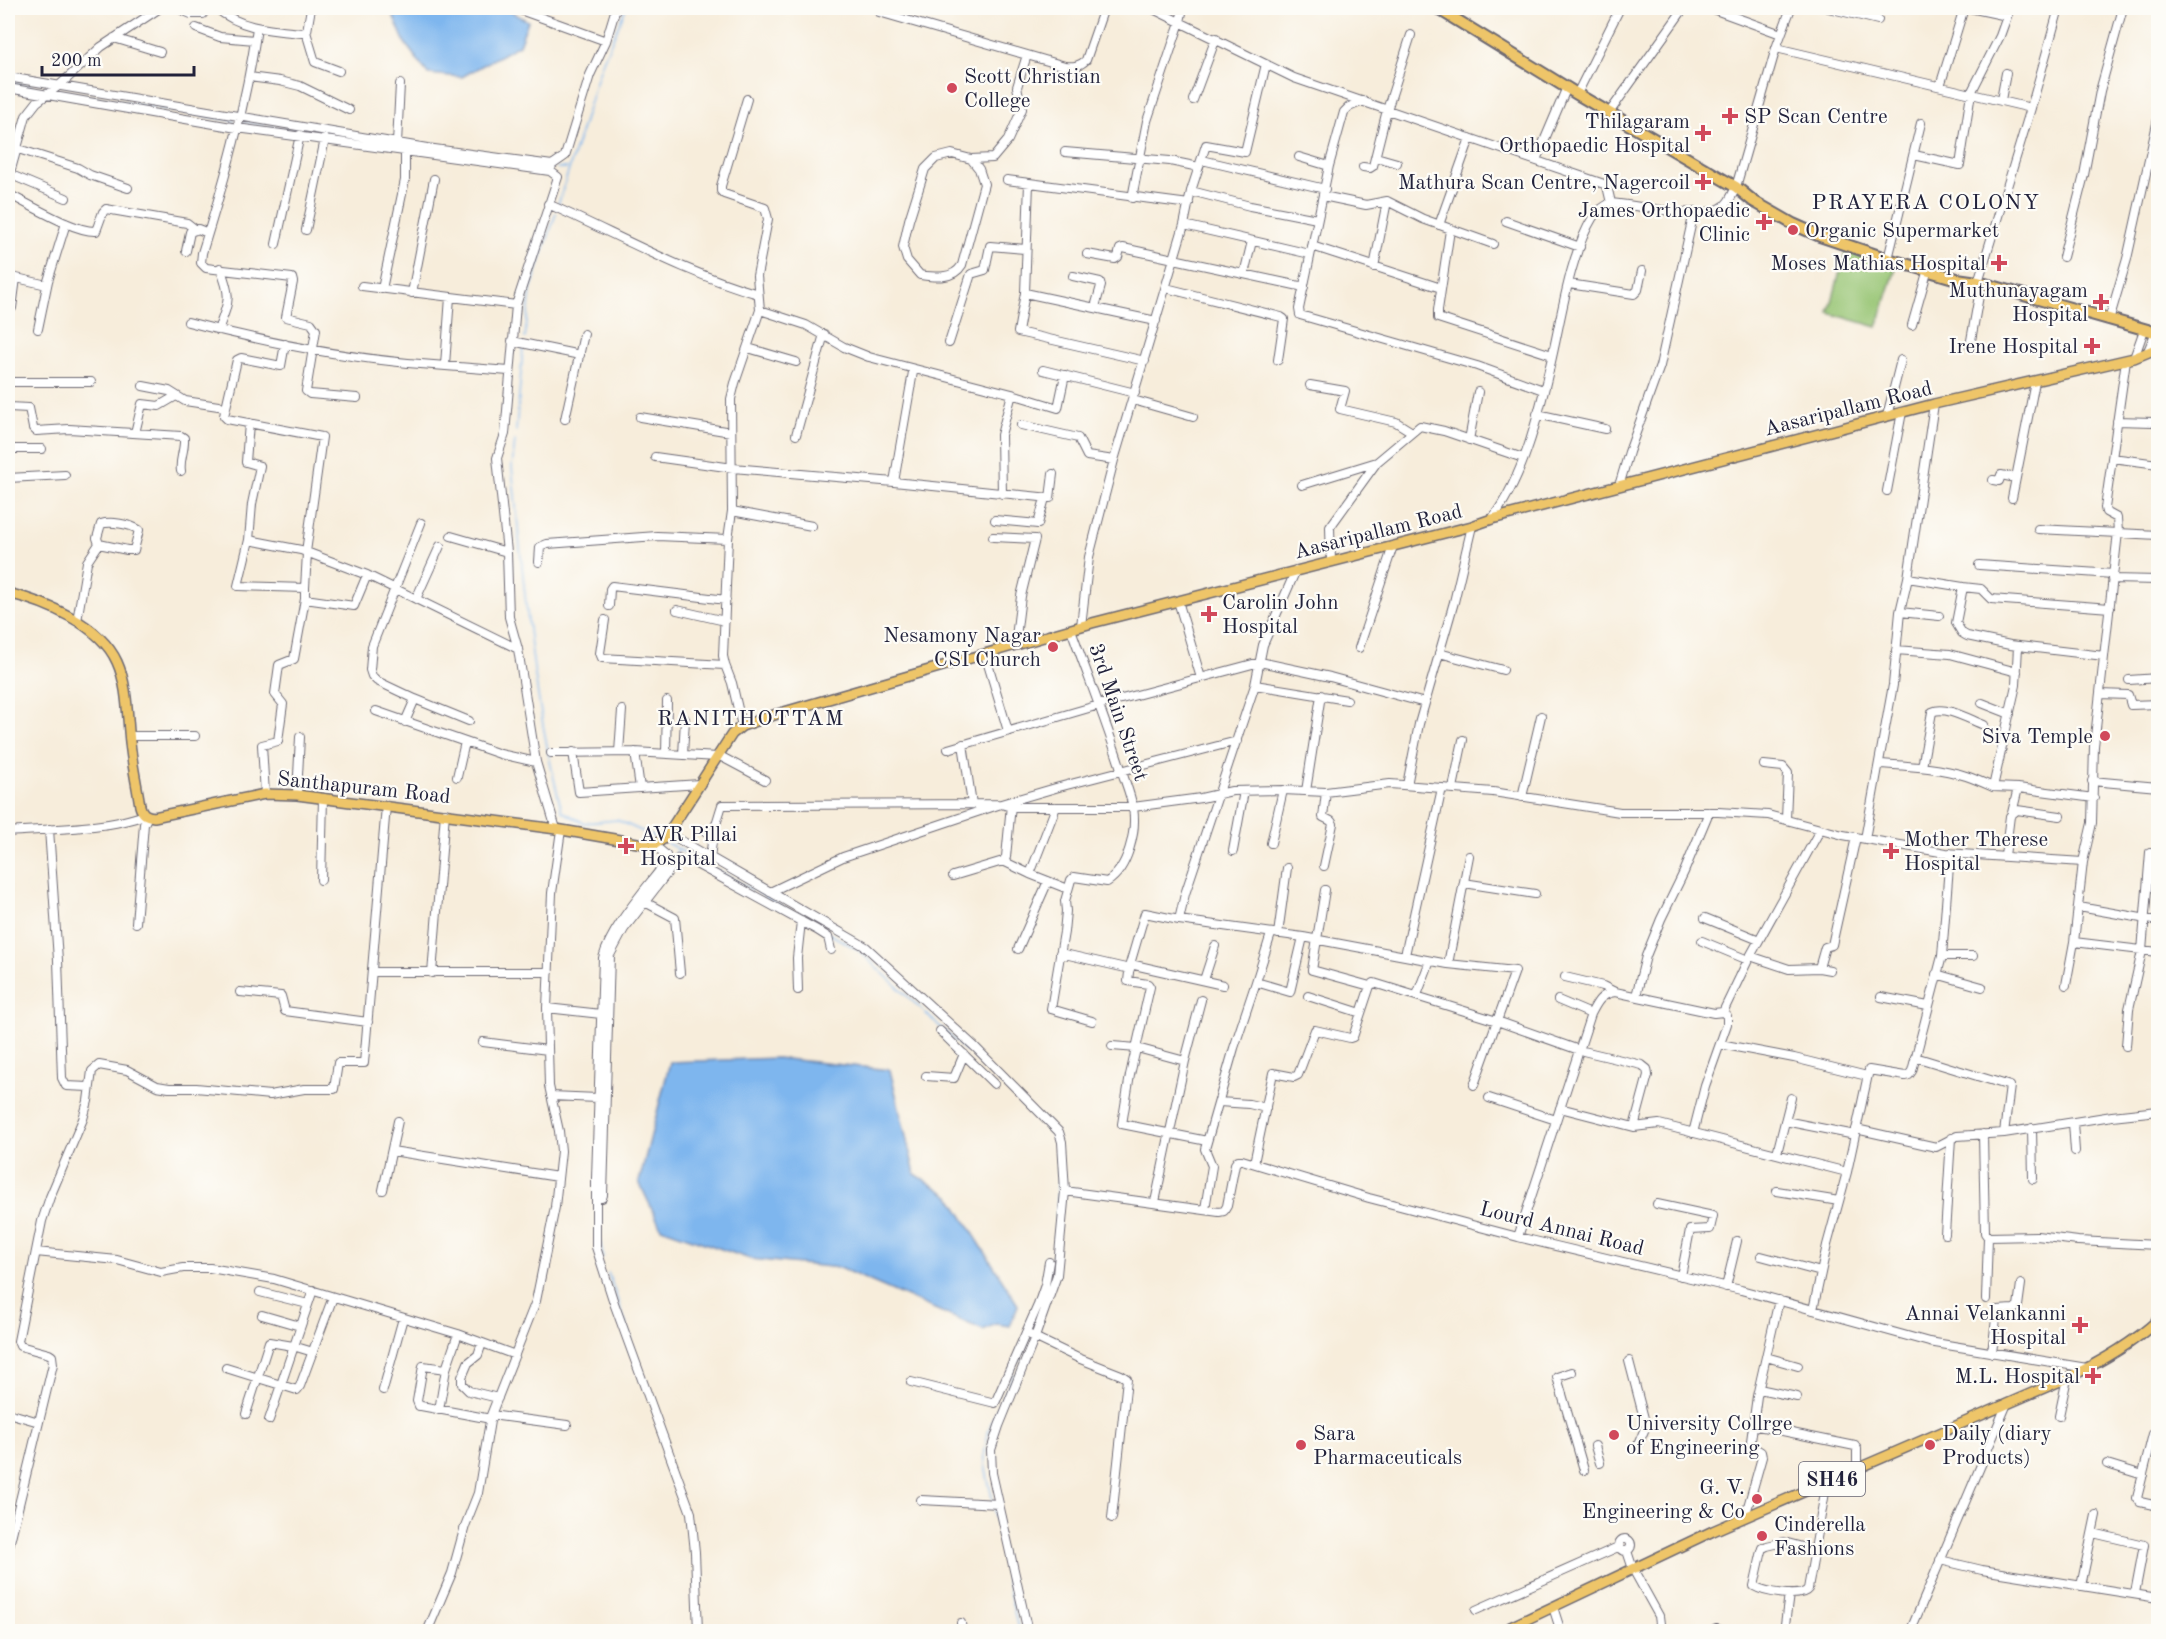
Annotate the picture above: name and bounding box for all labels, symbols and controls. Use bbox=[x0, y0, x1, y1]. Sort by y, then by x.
scale bar bbox=[42, 39, 194, 77]
text: 200 m bbox=[51, 52, 102, 70]
place label: Scott Christian College bbox=[964, 67, 1101, 112]
marker: Scott Christian College bbox=[945, 81, 959, 95]
marker: SP Scan Centre bbox=[1721, 107, 1739, 125]
place label: SP Scan Centre bbox=[1744, 107, 1888, 128]
place label: Thilagaram Orthopaedic Hospital bbox=[1499, 112, 1690, 157]
marker: Thilagaram Orthopaedic Hospital bbox=[1694, 124, 1712, 142]
place label: Mathura Scan Centre, Nagercoil bbox=[1398, 173, 1690, 194]
marker: Mathura Scan Centre, Nagercoil bbox=[1694, 173, 1712, 191]
district label: PRAYERA COLONY bbox=[1811, 192, 2041, 214]
place label: James Orthopaedic Clinic bbox=[1578, 201, 1750, 246]
marker: James Orthopaedic Clinic bbox=[1755, 213, 1773, 231]
place label: Organic Supermarket bbox=[1805, 221, 1999, 242]
marker: Organic Supermarket bbox=[1786, 223, 1800, 237]
place label: Moses Mathias Hospital bbox=[1770, 254, 1986, 275]
marker: Moses Mathias Hospital bbox=[1990, 254, 2008, 272]
place label: Muthunayagam Hospital bbox=[1949, 281, 2088, 326]
marker: Muthunayagam Hospital bbox=[2092, 293, 2110, 311]
place label: Irene Hospital bbox=[1949, 337, 2078, 358]
marker: Irene Hospital bbox=[2083, 337, 2101, 355]
street label: Aasaripallam Road bbox=[1762, 378, 1935, 441]
street label: Aasaripallam Road bbox=[1292, 501, 1465, 564]
place label: Carolin John Hospital bbox=[1222, 593, 1339, 638]
marker: Carolin John Hospital bbox=[1200, 605, 1218, 623]
place label: Nesamony Nagar CSI Church bbox=[883, 626, 1041, 671]
marker: Nesamony Nagar CSI Church bbox=[1046, 640, 1060, 654]
street label: 3rd Main Street bbox=[1084, 641, 1151, 784]
district label: RANITHOTTAM bbox=[657, 708, 845, 730]
place label: Siva Temple bbox=[1981, 727, 2093, 748]
marker: Siva Temple bbox=[2098, 729, 2112, 743]
street label: Santhapuram Road bbox=[276, 769, 452, 808]
place label: AVR Pillai Hospital bbox=[640, 825, 737, 870]
place label: Mother Therese Hospital bbox=[1904, 830, 2048, 875]
marker: AVR Pillai Hospital bbox=[617, 837, 635, 855]
marker: Mother Therese Hospital bbox=[1882, 842, 1900, 860]
street label: Lourd Annai Road bbox=[1477, 1199, 1646, 1260]
place label: Annai Velankanni Hospital bbox=[1904, 1304, 2066, 1349]
marker: Annai Velankanni Hospital bbox=[2071, 1316, 2089, 1334]
place label: M.L. Hospital bbox=[1955, 1367, 2080, 1388]
marker: M.L. Hospital bbox=[2084, 1367, 2102, 1385]
place label: University Collrge of Engineering bbox=[1626, 1414, 1792, 1459]
place label: Sara Pharmaceuticals bbox=[1313, 1424, 1462, 1469]
place label: Daily (diary Products) bbox=[1942, 1424, 2052, 1469]
marker: University Collrge of Engineering bbox=[1607, 1428, 1621, 1442]
marker: Sara Pharmaceuticals bbox=[1294, 1438, 1308, 1452]
marker: Daily (diary Products) bbox=[1923, 1438, 1937, 1452]
road number: SH46 bbox=[1799, 1462, 1865, 1496]
place label: G. V. Engineering & Co bbox=[1582, 1478, 1745, 1523]
marker: G. V. Engineering & Co bbox=[1750, 1492, 1764, 1506]
place label: Cinderella Fashions bbox=[1774, 1515, 1866, 1560]
marker: Cinderella Fashions bbox=[1755, 1529, 1769, 1543]

